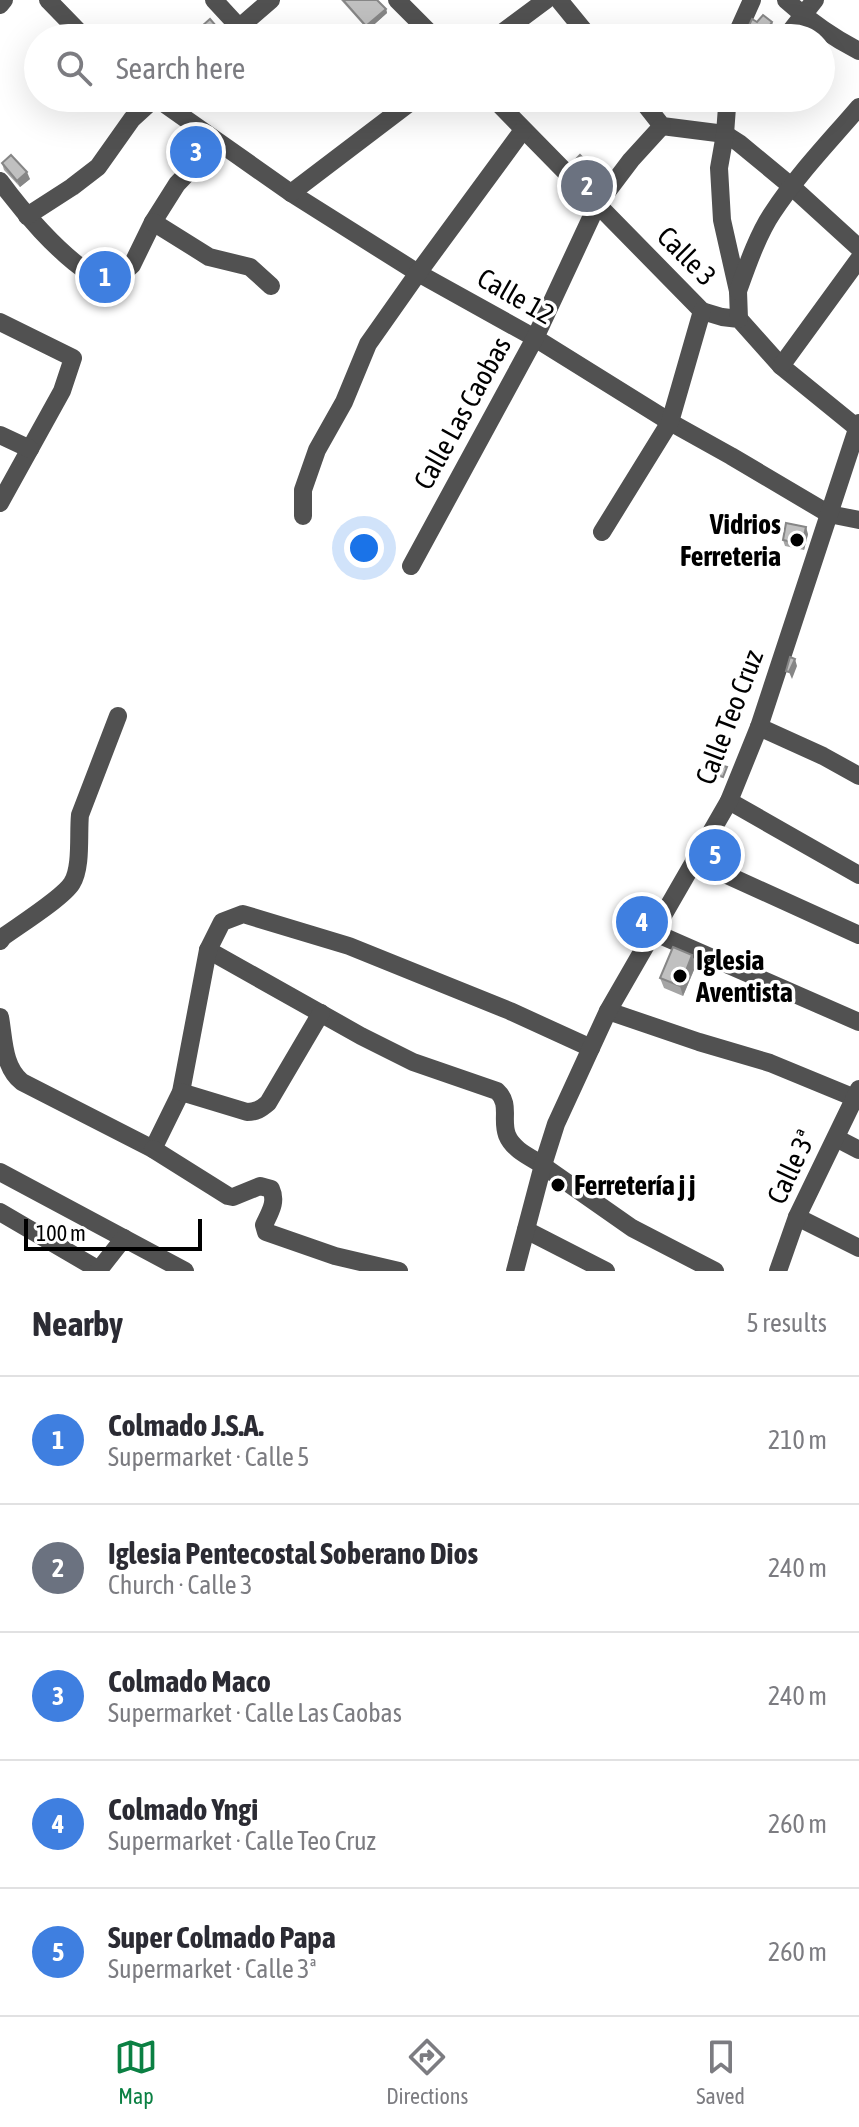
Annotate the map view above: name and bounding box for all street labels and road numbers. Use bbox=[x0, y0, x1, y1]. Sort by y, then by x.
street label: Calle 3 bbox=[651, 220, 723, 292]
street label: Calle 12 bbox=[472, 261, 560, 331]
street label: Calle Las Caobas bbox=[407, 331, 517, 495]
street label: Calle Teo Cruz bbox=[689, 645, 769, 789]
street label: Calle 3ª bbox=[760, 1125, 822, 1209]

